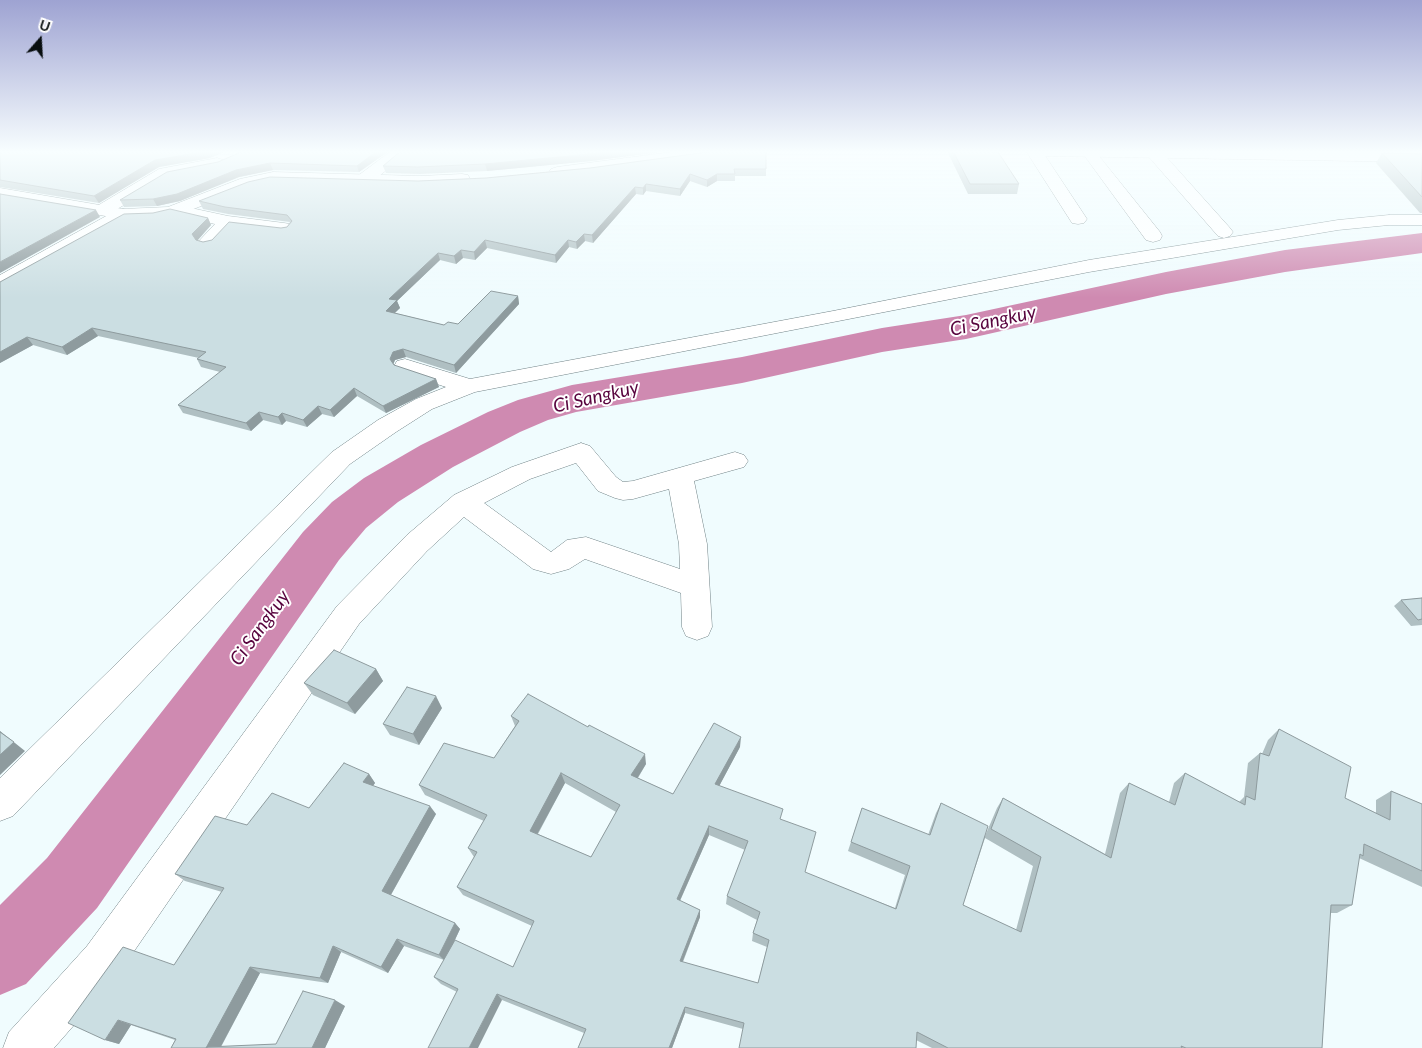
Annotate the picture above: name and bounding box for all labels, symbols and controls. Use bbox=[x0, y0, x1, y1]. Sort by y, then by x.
north arrow bbox=[15, 15, 65, 65]
text: U bbox=[37, 16, 53, 35]
water label: Ci Sangkuy bbox=[948, 301, 1038, 341]
water label: Ci Sangkuy bbox=[551, 376, 641, 418]
water label: Ci Sangkuy bbox=[225, 586, 295, 670]

